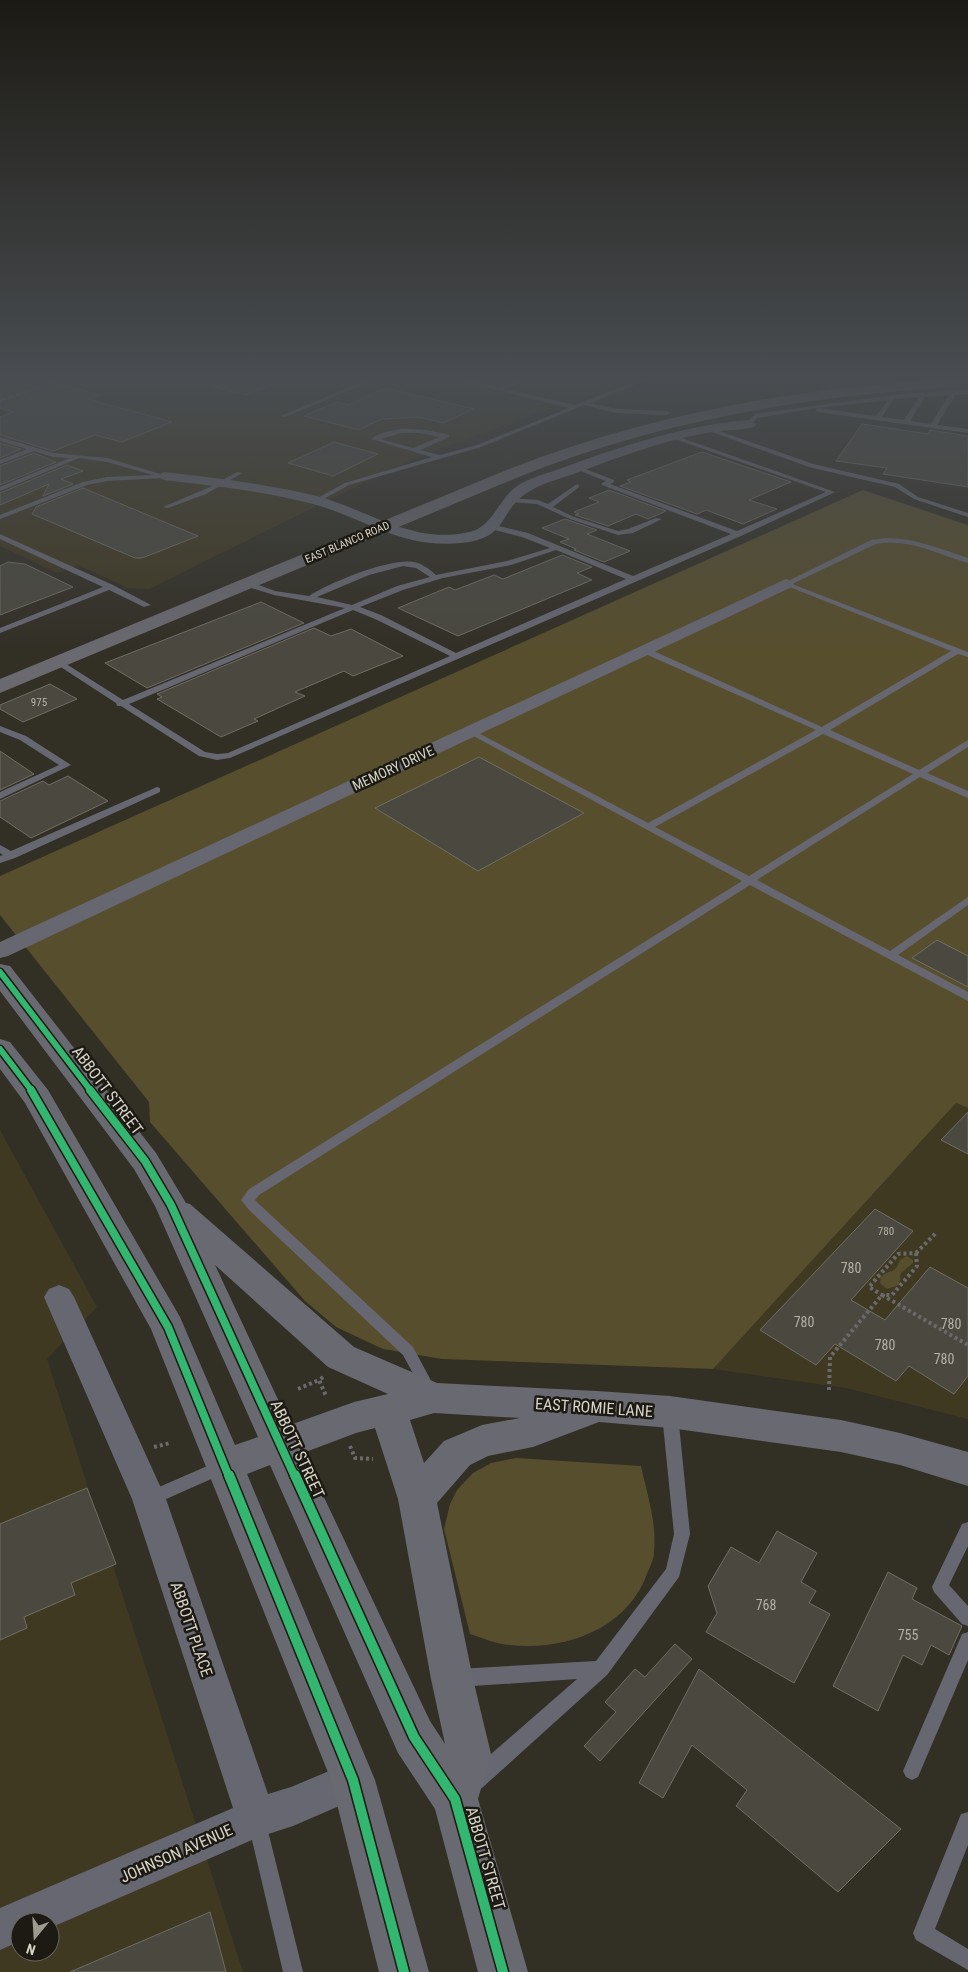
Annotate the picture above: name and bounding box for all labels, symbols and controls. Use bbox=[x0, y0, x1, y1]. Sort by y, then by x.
street label: EAST BLANCO ROAD bbox=[303, 519, 391, 566]
house number: 975 bbox=[31, 696, 47, 709]
street label: MEMORY DRIVE bbox=[350, 742, 436, 794]
street label: ABBOTT STREET bbox=[68, 1042, 147, 1138]
house number: 780 bbox=[878, 1225, 894, 1238]
house number: 780 bbox=[841, 1260, 861, 1276]
house number: 780 bbox=[794, 1314, 814, 1330]
house number: 780 bbox=[941, 1316, 961, 1332]
house number: 780 bbox=[875, 1337, 895, 1353]
house number: 780 bbox=[934, 1351, 954, 1367]
street label: EAST ROMIE LANE bbox=[535, 1394, 653, 1421]
street label: ABBOTT STREET bbox=[267, 1397, 329, 1501]
street label: ABBOTT PLACE bbox=[166, 1579, 217, 1679]
house number: 768 bbox=[756, 1597, 776, 1613]
house number: 755 bbox=[898, 1627, 918, 1643]
street label: ABBOTT STREET bbox=[462, 1805, 509, 1912]
street label: JOHNSON AVENUE bbox=[117, 1820, 235, 1887]
north arrow bbox=[10, 1912, 60, 1962]
text: N bbox=[24, 1940, 38, 1958]

